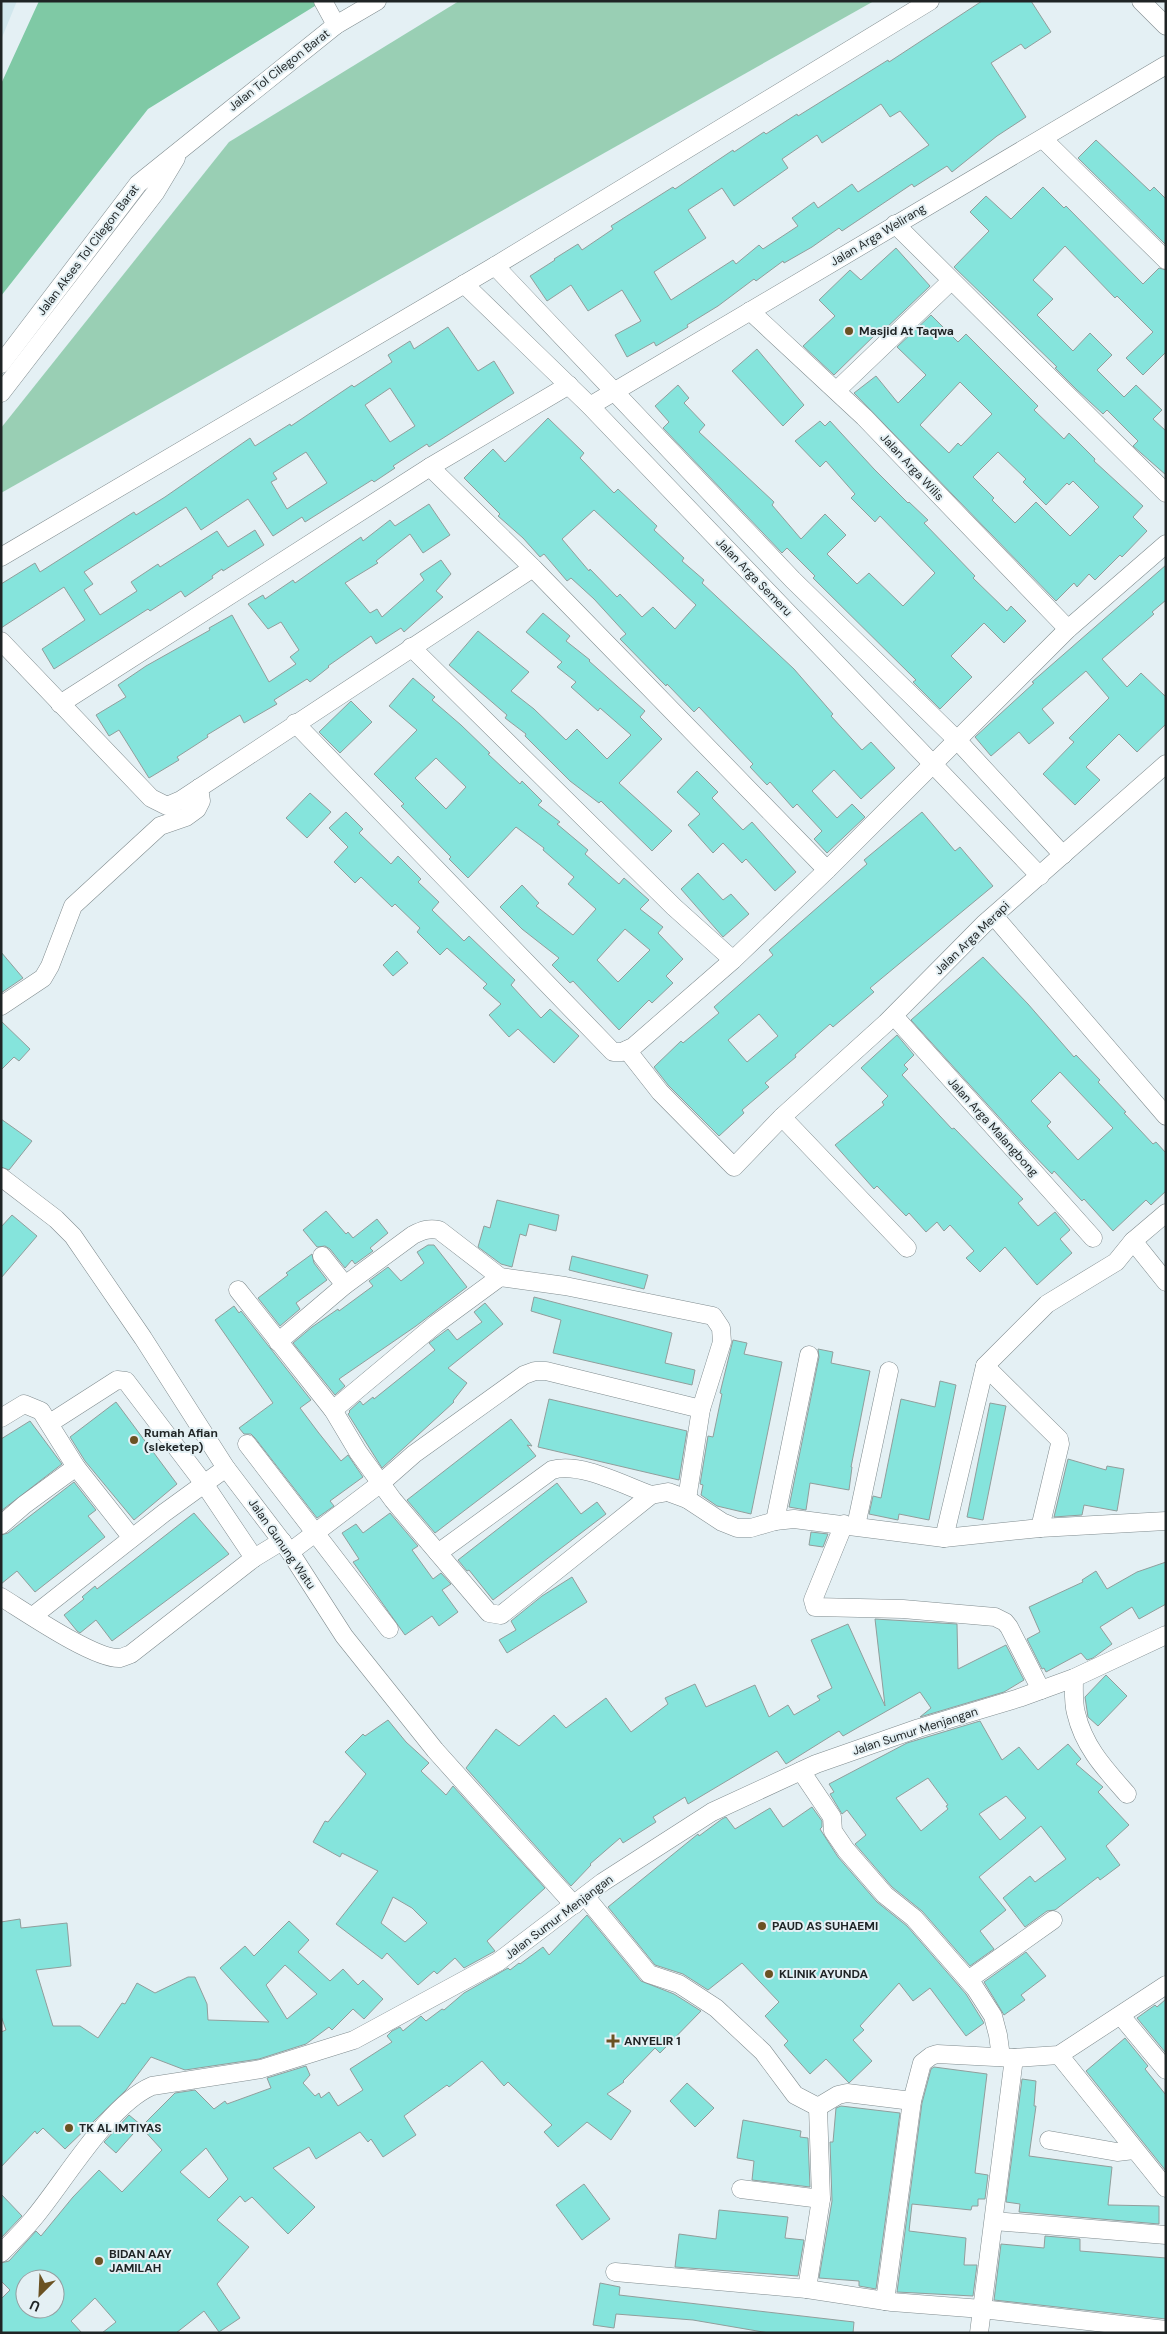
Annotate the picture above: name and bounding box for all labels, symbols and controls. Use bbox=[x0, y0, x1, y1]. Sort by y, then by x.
street label: Jalan Tol Cilegon Barat bbox=[225, 25, 333, 115]
street label: Jalan Akses Tol Cilegon Barat bbox=[33, 181, 143, 319]
street label: Jalan Arga Welirang bbox=[827, 200, 929, 270]
place label: Masjid At Taqwa bbox=[859, 323, 954, 339]
marker: Masjid At Taqwa bbox=[843, 325, 855, 337]
street label: Jalan Arga Wilis bbox=[877, 430, 947, 504]
street label: Jalan Arga Semeru bbox=[712, 534, 796, 620]
street label: Jalan Arga Merapi bbox=[931, 898, 1013, 978]
street label: Jalan Arga Malangbong bbox=[944, 1074, 1042, 1180]
place label: Rumah Afian (sleketep) bbox=[144, 1425, 218, 1455]
marker: Rumah Afian (sleketep) bbox=[128, 1434, 140, 1446]
street label: Jalan Gunung Watu bbox=[245, 1495, 319, 1593]
street label: Jalan Sumur Menjangan bbox=[850, 1703, 980, 1759]
street label: Jalan Sumur Menjangan bbox=[502, 1871, 616, 1963]
place label: PAUD AS SUHAEMI bbox=[772, 1918, 878, 1934]
marker: PAUD AS SUHAEMI bbox=[756, 1920, 768, 1932]
place label: KLINIK AYUNDA bbox=[779, 1966, 869, 1982]
marker: KLINIK AYUNDA bbox=[763, 1968, 775, 1980]
place label: ANYELIR 1 bbox=[624, 2033, 681, 2049]
marker: ANYELIR 1 bbox=[606, 2034, 620, 2048]
place label: TK AL IMTIYAS bbox=[79, 2120, 162, 2136]
marker: TK AL IMTIYAS bbox=[63, 2122, 75, 2134]
place label: BIDAN AAY JAMILAH bbox=[109, 2246, 172, 2276]
marker: BIDAN AAY JAMILAH bbox=[93, 2255, 105, 2267]
north arrow bbox=[15, 2269, 65, 2319]
text: U bbox=[27, 2296, 43, 2316]

